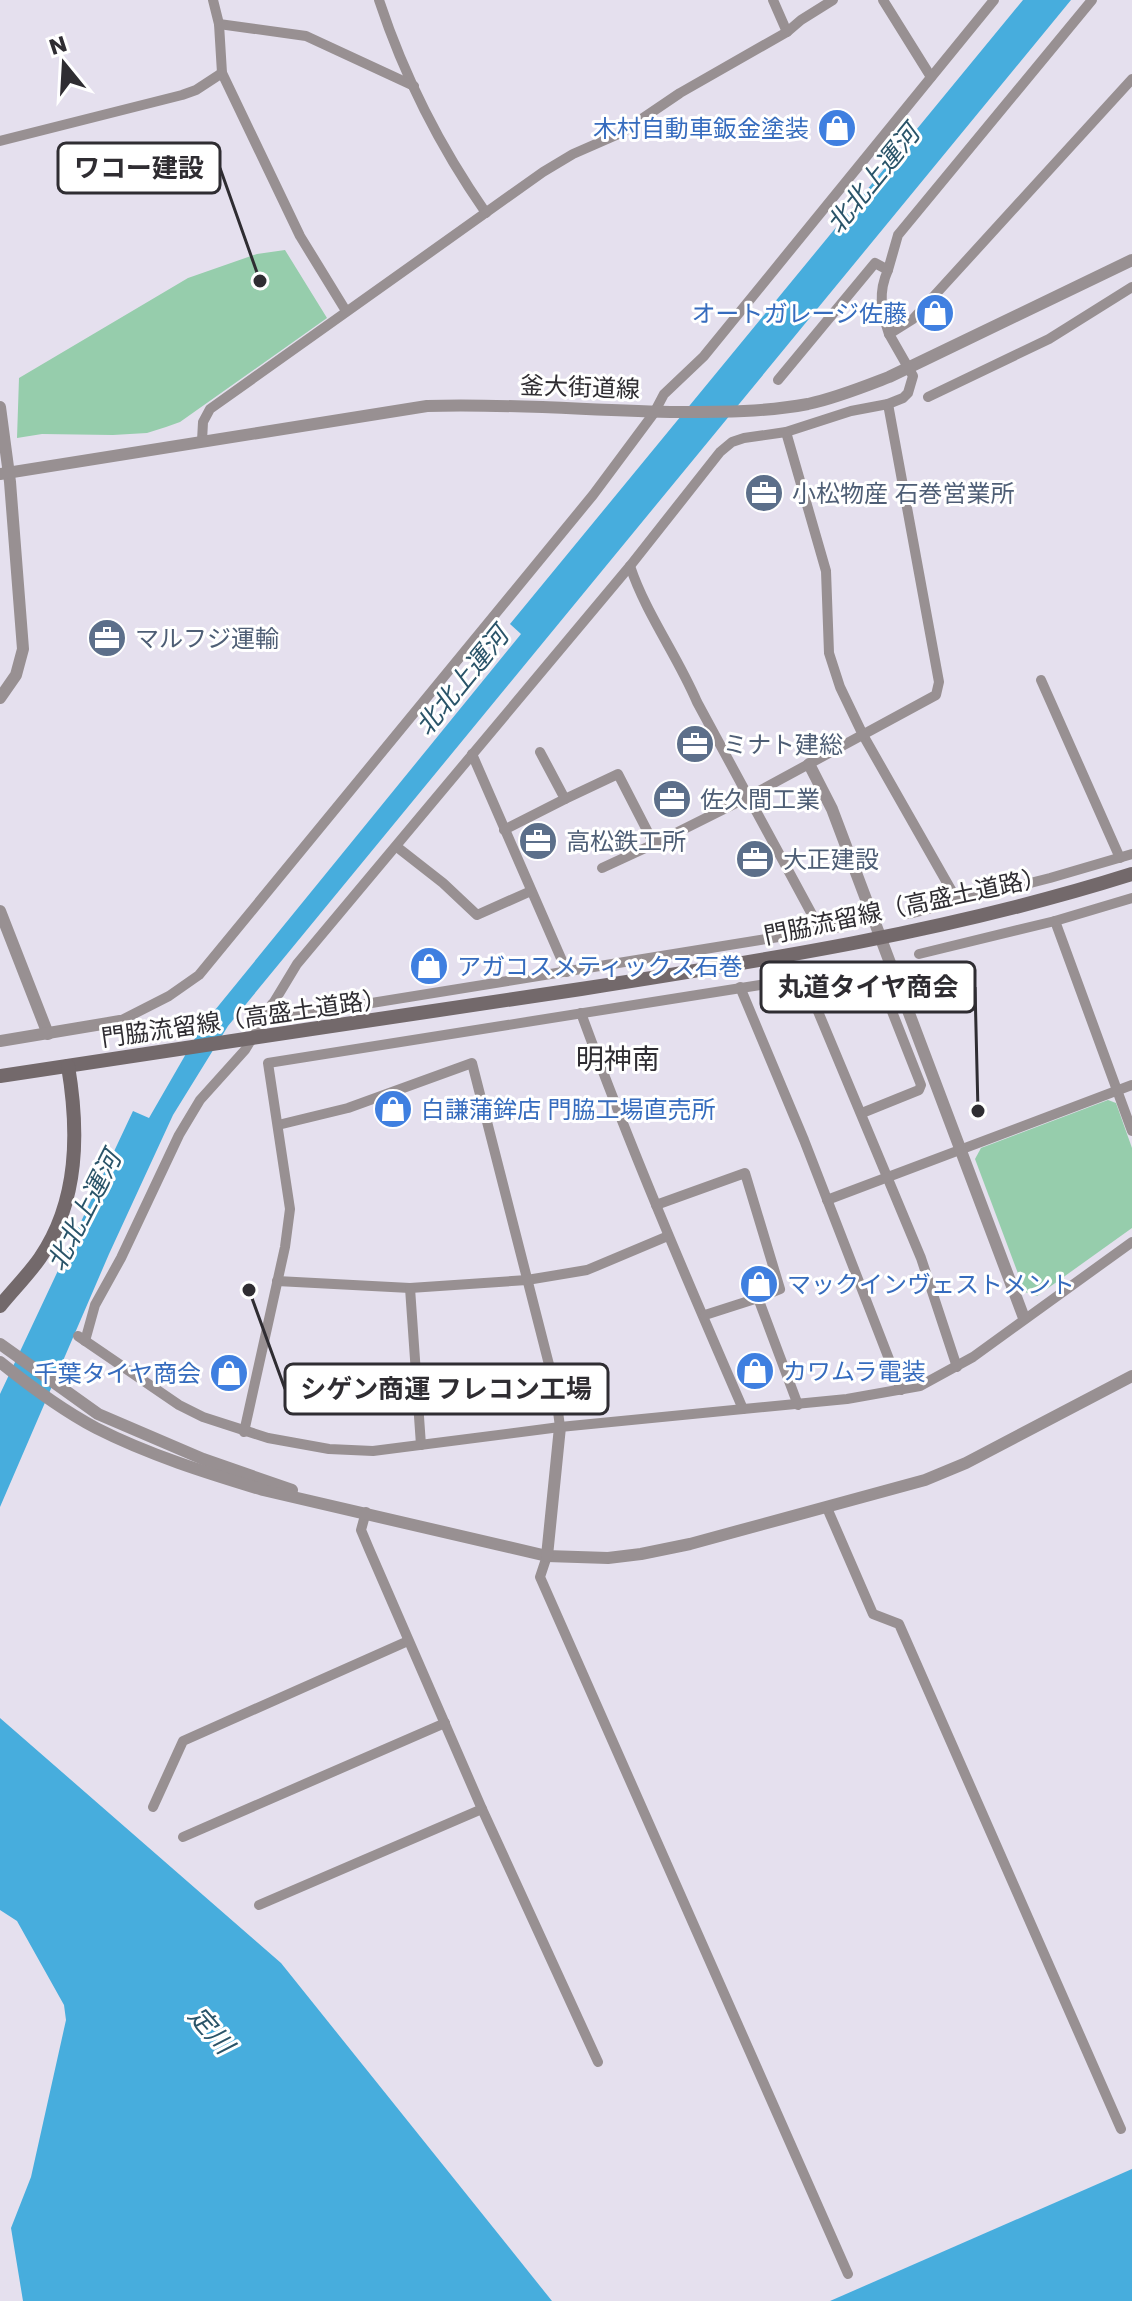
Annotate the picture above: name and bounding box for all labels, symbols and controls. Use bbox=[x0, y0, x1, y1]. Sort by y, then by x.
north arrow bbox=[24, 24, 104, 104]
text: N bbox=[45, 28, 71, 63]
shop icon: 木村自動車鈑金塗装 bbox=[816, 107, 858, 149]
place label: 木村自動車鈑金塗装 bbox=[593, 112, 809, 145]
water label: 北北上運河 bbox=[818, 113, 931, 241]
callout: ワコー建設 bbox=[58, 143, 220, 193]
text: ワコー建設 bbox=[74, 150, 204, 186]
shop icon: オートガレージ佐藤 bbox=[914, 292, 956, 334]
place label: オートガレージ佐藤 bbox=[691, 297, 907, 330]
street label: 釜大街道線 bbox=[519, 368, 641, 406]
office icon: 小松物産 石巻営業所 bbox=[743, 472, 785, 514]
place label: 小松物産 石巻営業所 bbox=[792, 477, 1014, 510]
water label: 北北上運河 bbox=[407, 615, 520, 743]
office icon: マルフジ運輸 bbox=[86, 617, 128, 659]
place label: マルフジ運輸 bbox=[135, 622, 279, 655]
office icon: ミナト建総 bbox=[674, 723, 716, 765]
place label: ミナト建総 bbox=[723, 728, 843, 761]
office icon: 佐久間工業 bbox=[651, 778, 693, 820]
place label: 佐久間工業 bbox=[700, 783, 820, 816]
office icon: 高松鉄工所 bbox=[517, 820, 559, 862]
place label: 高松鉄工所 bbox=[566, 825, 686, 858]
office icon: 大正建設 bbox=[734, 838, 776, 880]
place label: 大正建設 bbox=[783, 843, 879, 876]
street label: 門脇流留線（高盛土道路） bbox=[761, 860, 1049, 952]
shop icon: アガコスメティックス石巻 bbox=[408, 945, 450, 987]
place label: アガコスメティックス石巻 bbox=[457, 950, 743, 983]
callout: 丸道タイヤ商会 bbox=[761, 962, 975, 1012]
text: 丸道タイヤ商会 bbox=[777, 969, 959, 1005]
street label: 門脇流留線（高盛土道路） bbox=[99, 982, 389, 1054]
district label: 明神南 bbox=[576, 1040, 660, 1079]
shop icon: 白謙蒲鉾店 門脇工場直売所 bbox=[372, 1088, 414, 1130]
place label: 白謙蒲鉾店 門脇工場直売所 bbox=[421, 1093, 715, 1126]
water label: 北北上運河 bbox=[38, 1140, 132, 1277]
shop icon: マックインヴェストメント bbox=[738, 1263, 780, 1305]
place label: マックインヴェストメント bbox=[787, 1268, 1075, 1301]
shop icon: カワムラ電装 bbox=[734, 1350, 776, 1392]
shop icon: 千葉タイヤ商会 bbox=[208, 1352, 250, 1394]
place label: カワムラ電装 bbox=[783, 1355, 926, 1388]
place label: 千葉タイヤ商会 bbox=[34, 1357, 201, 1390]
callout: シゲン商運 フレコン工場 bbox=[285, 1364, 608, 1414]
text: シゲン商運 フレコン工場 bbox=[300, 1371, 592, 1407]
water label: 定川 bbox=[180, 1999, 244, 2064]

